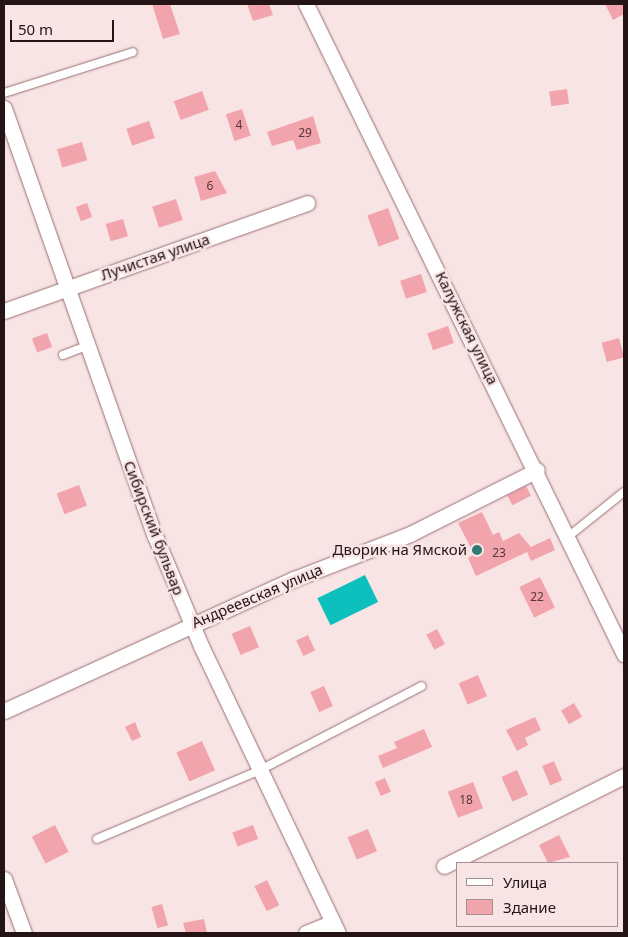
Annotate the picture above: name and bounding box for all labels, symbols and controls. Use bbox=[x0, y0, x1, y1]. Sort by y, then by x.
scale bar bbox=[12, 10, 116, 42]
text: 50 m bbox=[18, 19, 53, 39]
house number: 4 bbox=[236, 118, 242, 132]
house number: 29 bbox=[298, 126, 312, 140]
house number: 6 bbox=[207, 179, 213, 193]
street label: Лучистая улица bbox=[98, 230, 212, 284]
street label: Калужская улица bbox=[432, 269, 502, 387]
street label: Сибирский бульвар bbox=[120, 458, 188, 598]
place label: Дворик на Ямской bbox=[333, 541, 467, 559]
marker: Дворик на Ямской bbox=[471, 544, 483, 556]
house number: 23 bbox=[492, 546, 506, 560]
street label: Андреевская улица bbox=[189, 560, 325, 632]
house number: 22 bbox=[530, 590, 544, 604]
house number: 18 bbox=[459, 793, 473, 807]
legend bbox=[456, 862, 618, 927]
text: Улица bbox=[503, 872, 547, 892]
text: Здание bbox=[503, 897, 556, 917]

